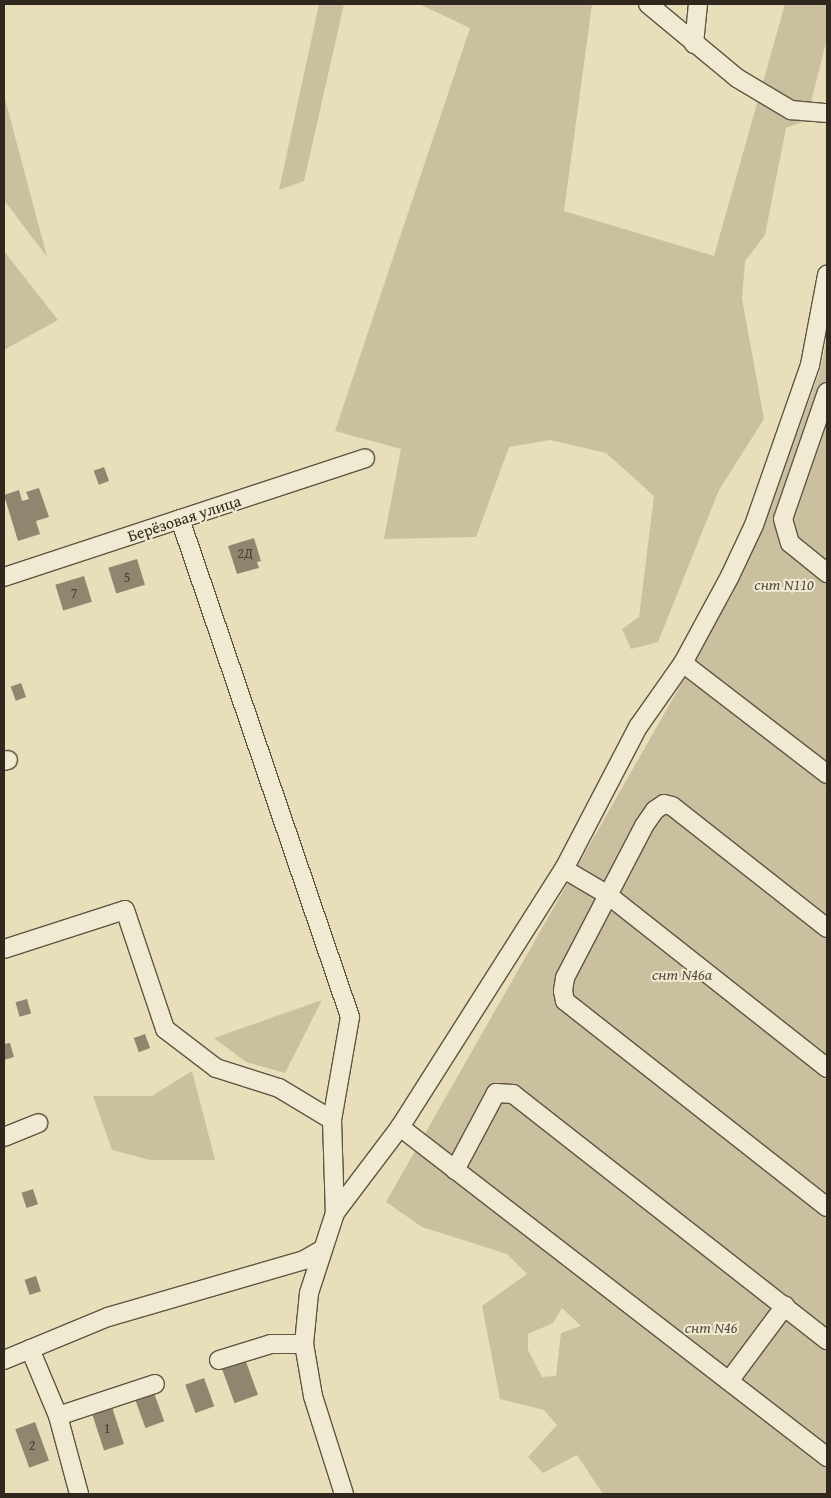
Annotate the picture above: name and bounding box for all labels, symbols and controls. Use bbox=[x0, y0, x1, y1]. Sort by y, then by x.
street label: Берёзовая улица bbox=[125, 491, 243, 545]
house number: 2Д bbox=[237, 545, 253, 561]
house number: 5 bbox=[124, 569, 130, 585]
park label: снт N110 bbox=[754, 574, 814, 594]
house number: 7 bbox=[71, 585, 77, 601]
park label: снт N46а bbox=[652, 964, 712, 984]
park label: снт N46 bbox=[685, 1317, 737, 1337]
house number: 1 bbox=[104, 1420, 110, 1436]
house number: 2 bbox=[29, 1437, 35, 1453]

